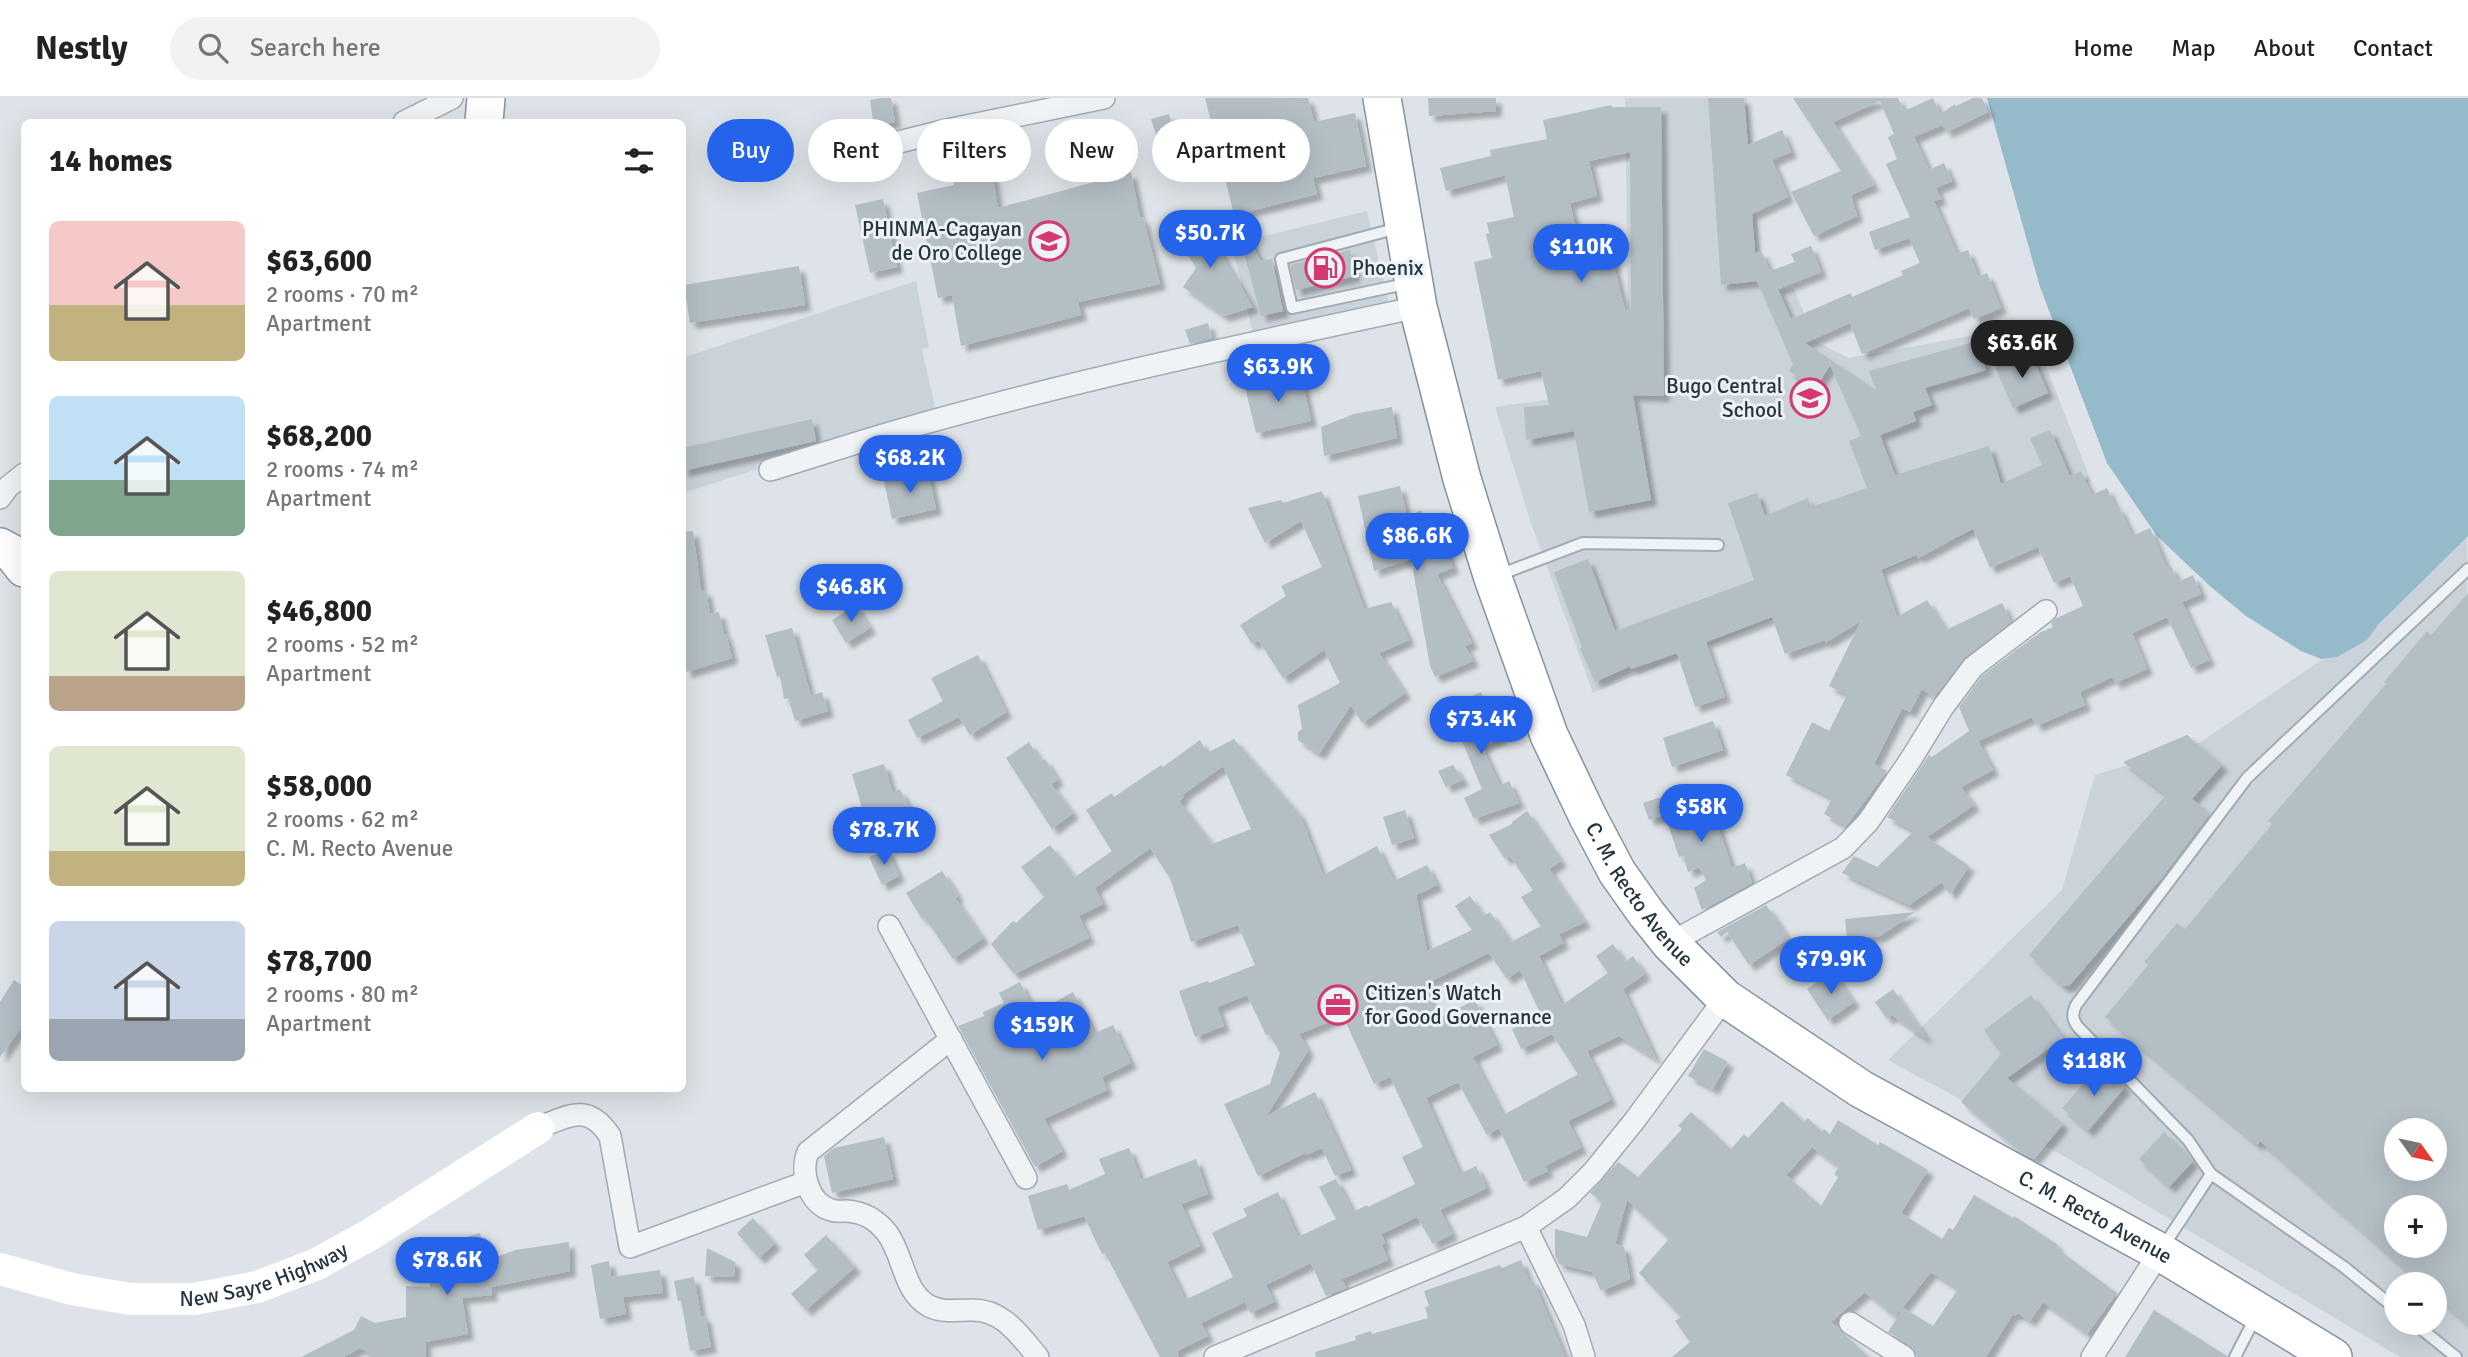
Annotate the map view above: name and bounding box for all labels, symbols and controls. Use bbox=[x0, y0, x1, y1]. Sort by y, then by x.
search box bbox=[170, 17, 660, 80]
text: Nestly bbox=[35, 28, 128, 69]
icon: search bbox=[194, 29, 232, 67]
text: Search here bbox=[250, 32, 381, 64]
text: Home bbox=[2073, 33, 2133, 63]
text: Map bbox=[2171, 33, 2216, 63]
text: About bbox=[2254, 33, 2315, 63]
text: Contact bbox=[2353, 33, 2433, 63]
chip: Buy bbox=[707, 119, 794, 182]
chip: Rent bbox=[808, 119, 903, 182]
chip: Filters bbox=[917, 119, 1031, 182]
chip: New bbox=[1045, 119, 1138, 182]
chip: Apartment bbox=[1152, 119, 1310, 182]
icon: filters bbox=[620, 142, 658, 180]
text: 14 homes bbox=[49, 143, 172, 180]
pin: $50.7K bbox=[1153, 211, 1267, 270]
place label: PHINMA-Cagayan de Oro College bbox=[862, 216, 1022, 266]
text: $50.7K bbox=[1175, 218, 1245, 247]
school or university icon: PHINMA-Cagayan de Oro College bbox=[1028, 220, 1070, 262]
pin: $110K bbox=[1532, 225, 1630, 284]
text: $110K bbox=[1549, 232, 1613, 261]
text: $63,600 bbox=[266, 243, 372, 280]
fuel station icon: Phoenix bbox=[1304, 247, 1346, 289]
icon: home bbox=[105, 249, 189, 333]
place label: Phoenix bbox=[1352, 255, 1424, 281]
text: 2 rooms · 70 m² bbox=[266, 280, 419, 309]
text: Apartment bbox=[266, 309, 371, 338]
pin: $63.6K bbox=[1965, 320, 2079, 380]
text: $63.6K bbox=[1987, 328, 2057, 357]
pin: $63.9K bbox=[1221, 344, 1335, 404]
text: $63.9K bbox=[1243, 352, 1313, 381]
place label: Bugo Central School bbox=[1666, 373, 1783, 423]
school or university icon: Bugo Central School bbox=[1789, 377, 1831, 419]
text: $68,200 bbox=[266, 418, 372, 455]
icon: home bbox=[105, 424, 189, 508]
pin: $68.2K bbox=[853, 436, 967, 495]
text: $68.2K bbox=[875, 443, 945, 472]
text: 2 rooms · 74 m² bbox=[266, 455, 419, 484]
text: Apartment bbox=[266, 484, 371, 513]
pin: $86.6K bbox=[1360, 514, 1474, 573]
text: $86.6K bbox=[1382, 521, 1452, 550]
pin: $46.8K bbox=[794, 564, 908, 624]
text: $46.8K bbox=[816, 572, 886, 601]
text: $46,800 bbox=[266, 593, 372, 630]
icon: home bbox=[105, 599, 189, 683]
text: 2 rooms · 52 m² bbox=[266, 630, 419, 659]
text: Apartment bbox=[266, 659, 371, 688]
pin: $73.4K bbox=[1424, 696, 1538, 756]
text: $73.4K bbox=[1446, 704, 1516, 733]
text: $58,000 bbox=[266, 768, 372, 805]
icon: home bbox=[105, 774, 189, 858]
pin: $58K bbox=[1660, 784, 1742, 844]
text: $58K bbox=[1675, 792, 1727, 821]
text: 2 rooms · 62 m² bbox=[266, 805, 419, 834]
pin: $78.7K bbox=[827, 808, 941, 867]
text: $78.7K bbox=[849, 815, 919, 844]
street label: C. M. Recto Avenue bbox=[1580, 818, 1699, 972]
text: C. M. Recto Avenue bbox=[266, 834, 453, 863]
pin: $79.9K bbox=[1774, 936, 1888, 996]
text: $78,700 bbox=[266, 943, 372, 980]
text: $79.9K bbox=[1796, 944, 1866, 973]
icon: home bbox=[105, 949, 189, 1033]
text: 2 rooms · 80 m² bbox=[266, 980, 419, 1009]
place label: Citizen's Watch for Good Governance bbox=[1365, 980, 1552, 1030]
office icon: Citizen's Watch for Good Governance bbox=[1317, 984, 1359, 1026]
pin: $159K bbox=[993, 1002, 1091, 1062]
text: Apartment bbox=[266, 1009, 371, 1038]
text: $159K bbox=[1010, 1010, 1074, 1039]
pin: $118K bbox=[2045, 1038, 2143, 1098]
text: $118K bbox=[2062, 1046, 2126, 1075]
north arrow bbox=[2384, 1118, 2446, 1181]
map controls bbox=[2384, 1118, 2447, 1335]
street label: C. M. Recto Avenue bbox=[2014, 1164, 2177, 1269]
button: + bbox=[2384, 1195, 2447, 1258]
street label: New Sayre Highway bbox=[179, 1237, 352, 1312]
pin: $78.6K bbox=[390, 1238, 504, 1297]
text: $78.6K bbox=[412, 1245, 482, 1274]
button: − bbox=[2384, 1272, 2447, 1335]

